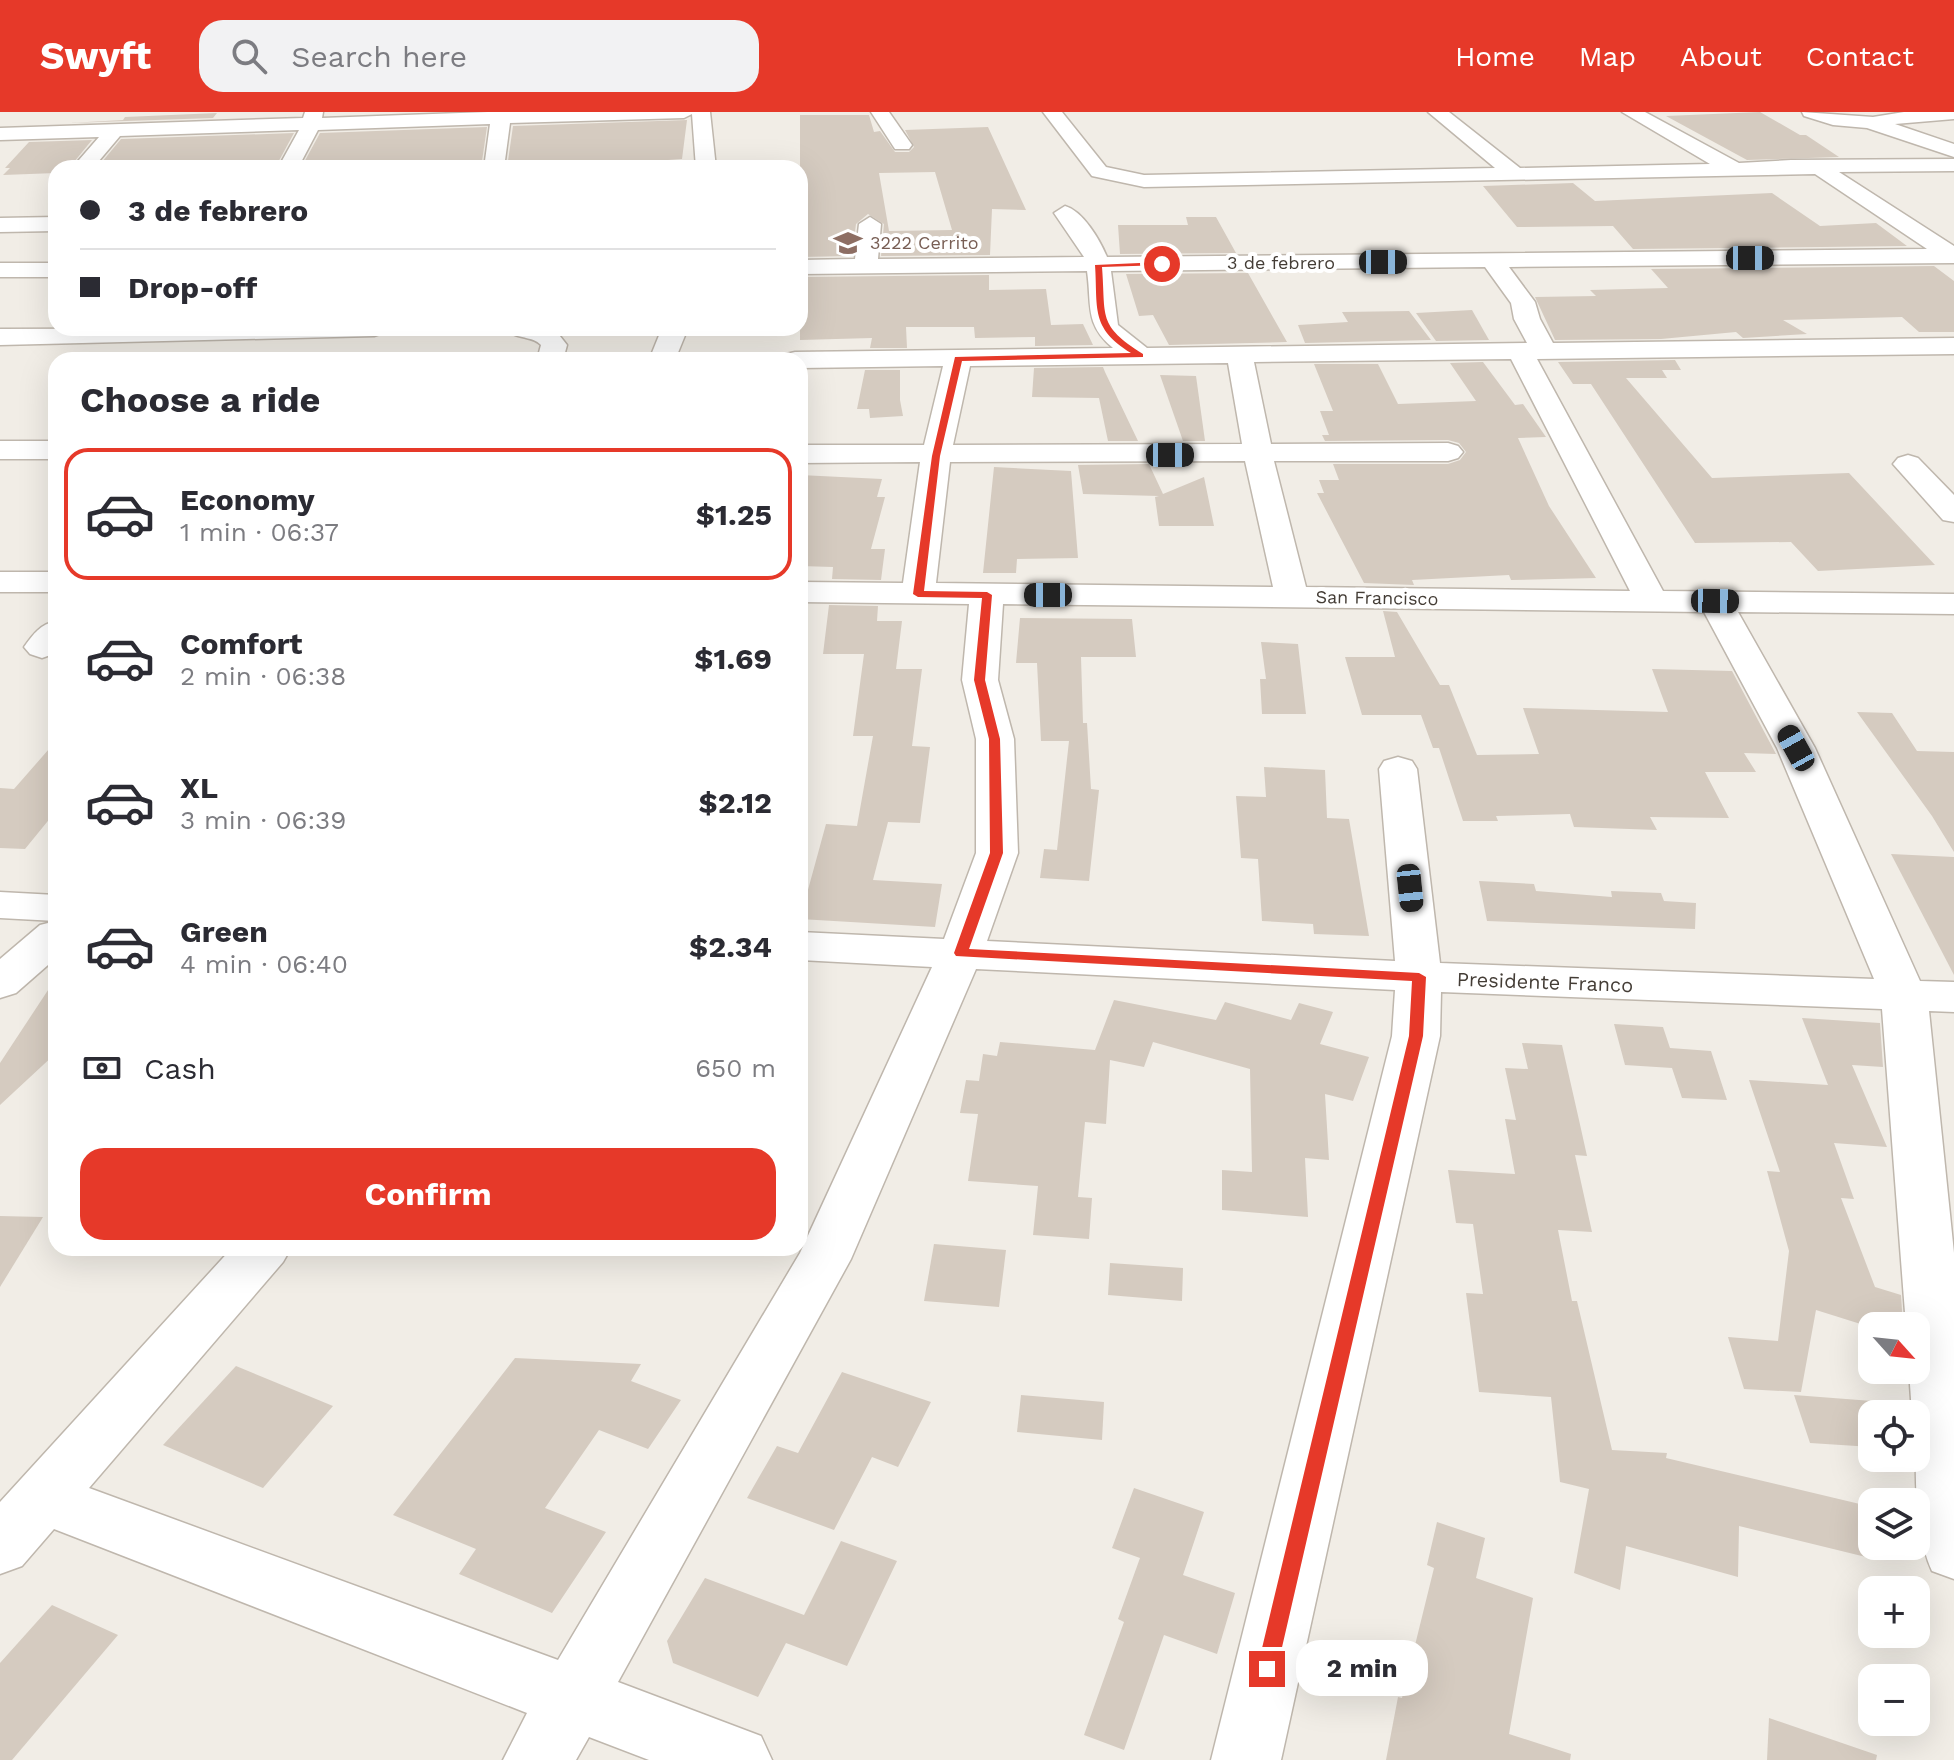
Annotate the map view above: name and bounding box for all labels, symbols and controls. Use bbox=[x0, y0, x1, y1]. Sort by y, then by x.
search box bbox=[199, 20, 759, 92]
text: Swyft bbox=[40, 34, 151, 78]
icon: search bbox=[227, 34, 271, 78]
text: Search here bbox=[291, 39, 467, 74]
text: Home bbox=[1455, 40, 1535, 73]
text: Map bbox=[1579, 40, 1636, 73]
text: About bbox=[1680, 40, 1762, 73]
text: Contact bbox=[1806, 40, 1914, 73]
text: 3 de febrero bbox=[128, 193, 308, 228]
school or university icon: 3222 Cerrito bbox=[833, 228, 863, 258]
place label: 3222 Cerrito bbox=[870, 232, 979, 253]
route start bbox=[1144, 246, 1180, 282]
car bbox=[1726, 246, 1774, 270]
car bbox=[1359, 250, 1407, 274]
street label: 3 de febrero bbox=[1227, 252, 1335, 273]
text: Drop-off bbox=[128, 270, 257, 305]
text: Choose a ride bbox=[80, 379, 320, 421]
car bbox=[1146, 443, 1194, 467]
icon: car bbox=[84, 478, 156, 550]
text: Economy bbox=[180, 482, 315, 517]
text: $1.25 bbox=[696, 497, 772, 532]
text: 1 min · 06:37 bbox=[180, 517, 339, 547]
car bbox=[1024, 583, 1072, 607]
street label: San Francisco bbox=[1315, 586, 1439, 609]
car bbox=[1691, 589, 1739, 613]
icon: car bbox=[84, 622, 156, 694]
text: Comfort bbox=[180, 626, 302, 661]
text: $1.69 bbox=[694, 641, 772, 676]
text: 2 min · 06:38 bbox=[180, 661, 346, 691]
car bbox=[1774, 721, 1818, 775]
icon: car bbox=[84, 766, 156, 838]
text: XL bbox=[180, 770, 218, 805]
text: $2.12 bbox=[698, 785, 772, 820]
text: 3 min · 06:39 bbox=[180, 805, 346, 835]
car bbox=[1396, 863, 1424, 913]
icon: car bbox=[84, 910, 156, 982]
text: Green bbox=[180, 914, 268, 949]
text: $2.34 bbox=[689, 929, 772, 964]
text: 4 min · 06:40 bbox=[180, 949, 348, 979]
street label: Presidente Franco bbox=[1456, 967, 1634, 997]
icon: cash bbox=[80, 1046, 124, 1090]
text: Cash bbox=[144, 1051, 216, 1086]
text: 650 m bbox=[695, 1053, 776, 1083]
button: Confirm bbox=[80, 1148, 776, 1240]
north arrow bbox=[1858, 1312, 1930, 1384]
map controls bbox=[1858, 1312, 1930, 1736]
button: locate bbox=[1858, 1400, 1930, 1472]
button: layers bbox=[1858, 1488, 1930, 1560]
button: + bbox=[1858, 1576, 1930, 1648]
callout: 2 min bbox=[1295, 1641, 1427, 1697]
route end bbox=[1249, 1651, 1285, 1687]
text: 2 min bbox=[1326, 1653, 1398, 1683]
button: − bbox=[1858, 1664, 1930, 1736]

